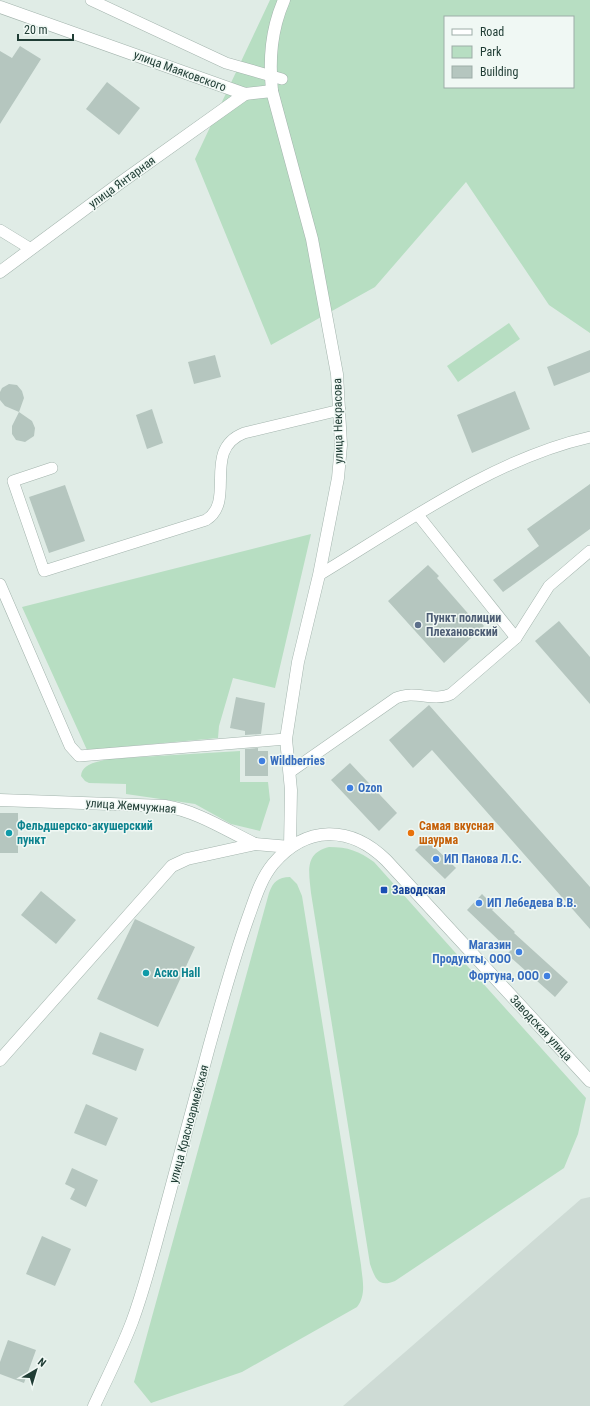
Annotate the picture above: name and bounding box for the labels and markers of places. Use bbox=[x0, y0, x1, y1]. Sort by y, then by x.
place label: Пункт полиции Плехановский bbox=[426, 611, 501, 639]
marker: Пункт полиции Плехановский bbox=[413, 620, 423, 630]
place label: Wildberries bbox=[270, 754, 325, 768]
marker: Wildberries bbox=[257, 756, 267, 766]
place label: Ozon bbox=[358, 781, 383, 795]
marker: Ozon bbox=[345, 783, 355, 793]
place label: Фельдшерско-акушерский пункт bbox=[17, 819, 153, 847]
place label: Самая вкусная шаурма bbox=[419, 819, 494, 847]
marker: Фельдшерско-акушерский пункт bbox=[4, 828, 14, 838]
marker: Самая вкусная шаурма bbox=[406, 828, 416, 838]
place label: ИП Панова Л.С. bbox=[444, 852, 522, 866]
marker: ИП Панова Л.С. bbox=[431, 854, 441, 864]
place label: Заводская bbox=[392, 883, 446, 897]
marker: Заводская bbox=[379, 885, 389, 895]
place label: ИП Лебедева В.В. bbox=[487, 896, 577, 910]
marker: ИП Лебедева В.В. bbox=[474, 898, 484, 908]
place label: Магазин Продукты, ООО bbox=[432, 938, 511, 966]
marker: Магазин Продукты, ООО bbox=[514, 947, 524, 957]
place label: Аско Hall bbox=[154, 966, 200, 980]
marker: Аско Hall bbox=[141, 968, 151, 978]
place label: Фортуна, ООО bbox=[469, 969, 539, 983]
marker: Фортуна, ООО bbox=[542, 971, 552, 981]

